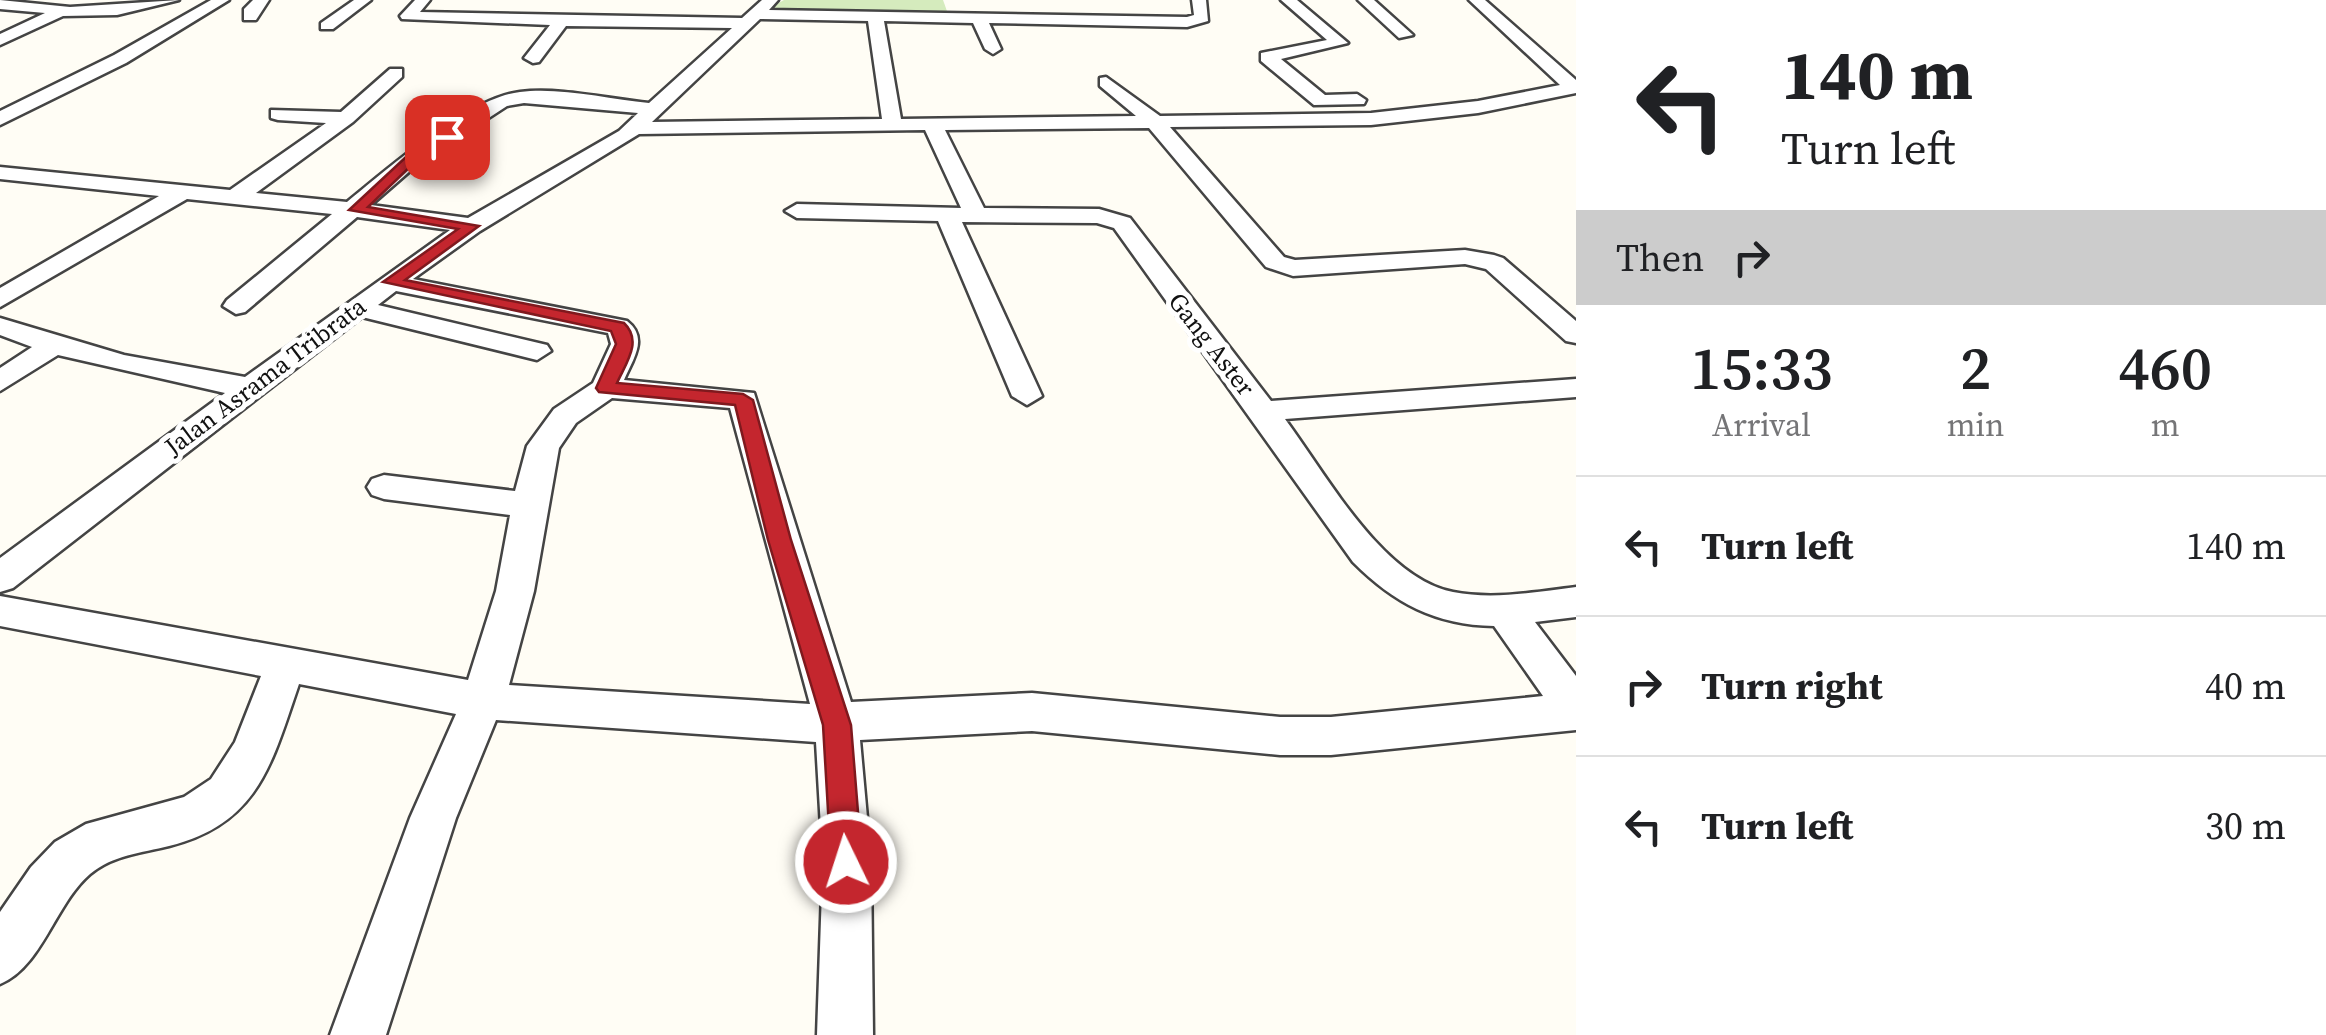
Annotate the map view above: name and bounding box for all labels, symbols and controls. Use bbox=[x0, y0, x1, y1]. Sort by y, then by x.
text: 140 m bbox=[1781, 26, 1973, 122]
icon: left bbox=[1616, 40, 1746, 170]
pin bbox=[405, 95, 490, 180]
icon: arrive bbox=[420, 110, 475, 165]
text: Turn left bbox=[1781, 117, 1955, 179]
icon: right bbox=[1724, 230, 1779, 285]
text: Then bbox=[1616, 232, 1704, 284]
street label: Gang Aster bbox=[1161, 285, 1263, 403]
street label: Jalan Asrama Tribrata bbox=[157, 289, 373, 464]
text: 15:33 bbox=[1690, 327, 1833, 409]
text: 2 bbox=[1960, 327, 1991, 409]
text: 460 bbox=[2118, 327, 2212, 409]
text: Arrival bbox=[1712, 403, 1811, 447]
text: min bbox=[1947, 403, 2004, 447]
text: m bbox=[2151, 403, 2180, 447]
icon: left bbox=[1616, 519, 1671, 574]
text: Turn left bbox=[1701, 520, 1853, 572]
text: 140 m bbox=[2186, 520, 2286, 572]
icon: right bbox=[1616, 659, 1671, 714]
text: Turn right bbox=[1701, 660, 1883, 712]
text: 40 m bbox=[2205, 660, 2286, 712]
icon: left bbox=[1616, 799, 1671, 854]
text: Turn left bbox=[1701, 800, 1853, 852]
text: 30 m bbox=[2205, 800, 2286, 852]
position arrow bbox=[794, 810, 898, 914]

